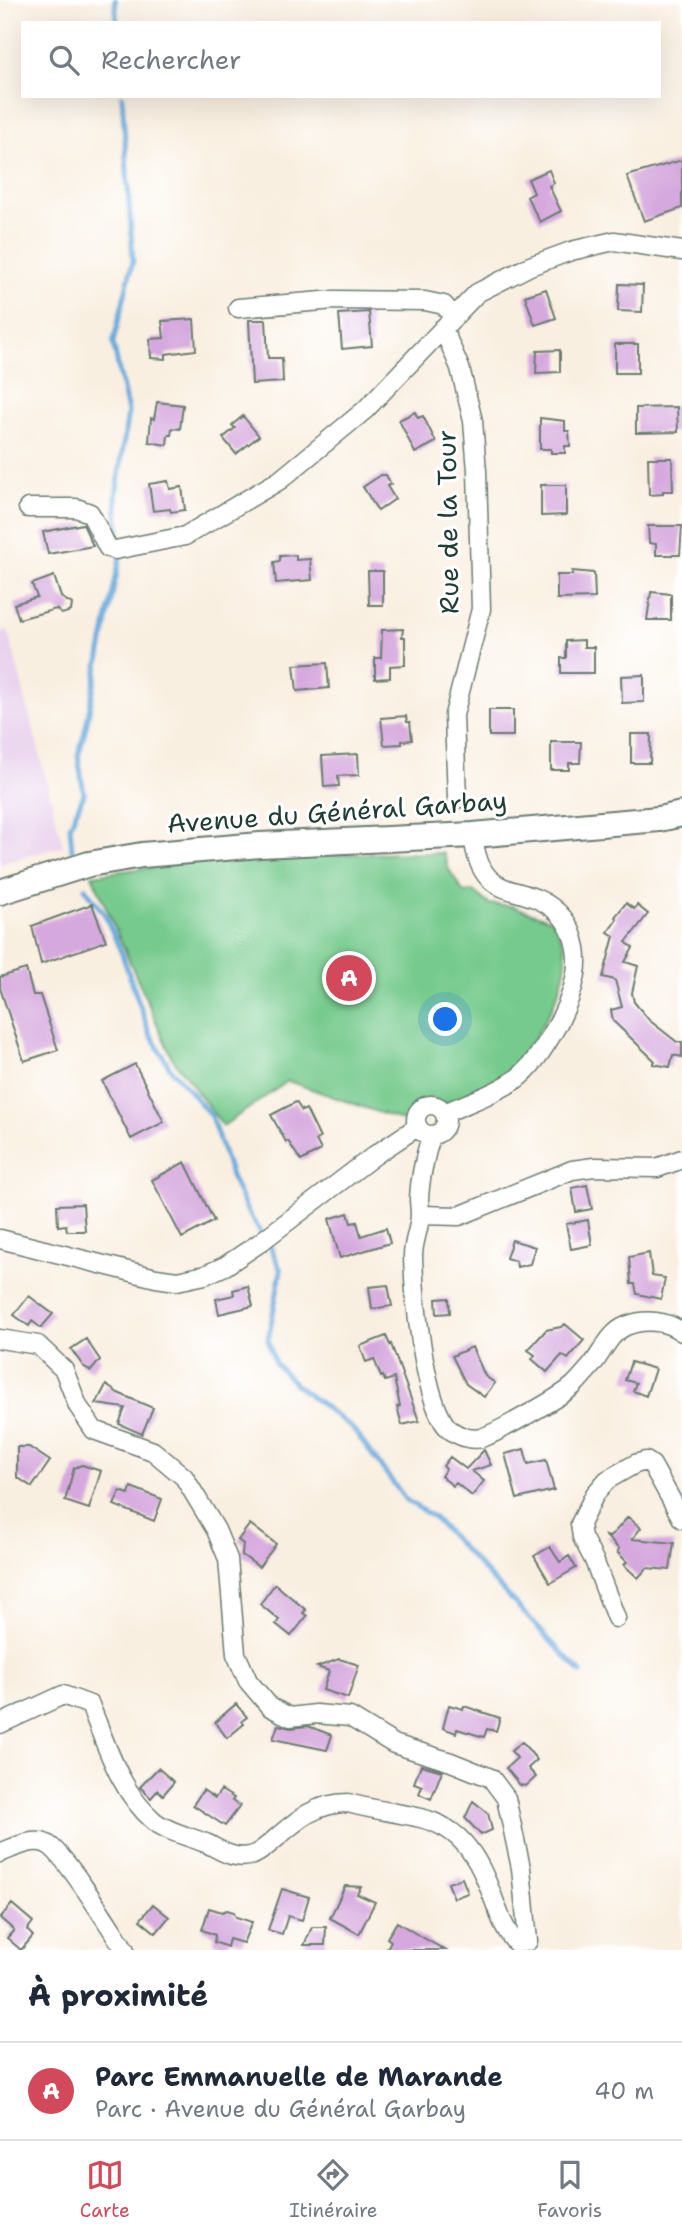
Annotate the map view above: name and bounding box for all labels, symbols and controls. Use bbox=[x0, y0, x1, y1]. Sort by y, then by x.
search box bbox=[21, 21, 661, 98]
icon: search bbox=[45, 41, 83, 79]
text: Rechercher bbox=[101, 42, 241, 77]
street label: Rue de la Tour bbox=[428, 430, 467, 614]
street label: Avenue du Général Garbay bbox=[166, 782, 508, 841]
pin: A bbox=[326, 952, 372, 1004]
your location bbox=[428, 1002, 462, 1036]
text: À proximité bbox=[28, 1975, 208, 2016]
text: Parc Emmanuelle de Marande bbox=[95, 2059, 503, 2094]
text: A bbox=[42, 2076, 60, 2106]
text: 40 m bbox=[594, 2076, 654, 2106]
text: Parc · Avenue du Général Garbay bbox=[95, 2094, 466, 2124]
tab: Carte bbox=[80, 2156, 130, 2223]
tab: Itinéraire bbox=[289, 2156, 378, 2223]
tab: Favoris bbox=[537, 2156, 602, 2223]

